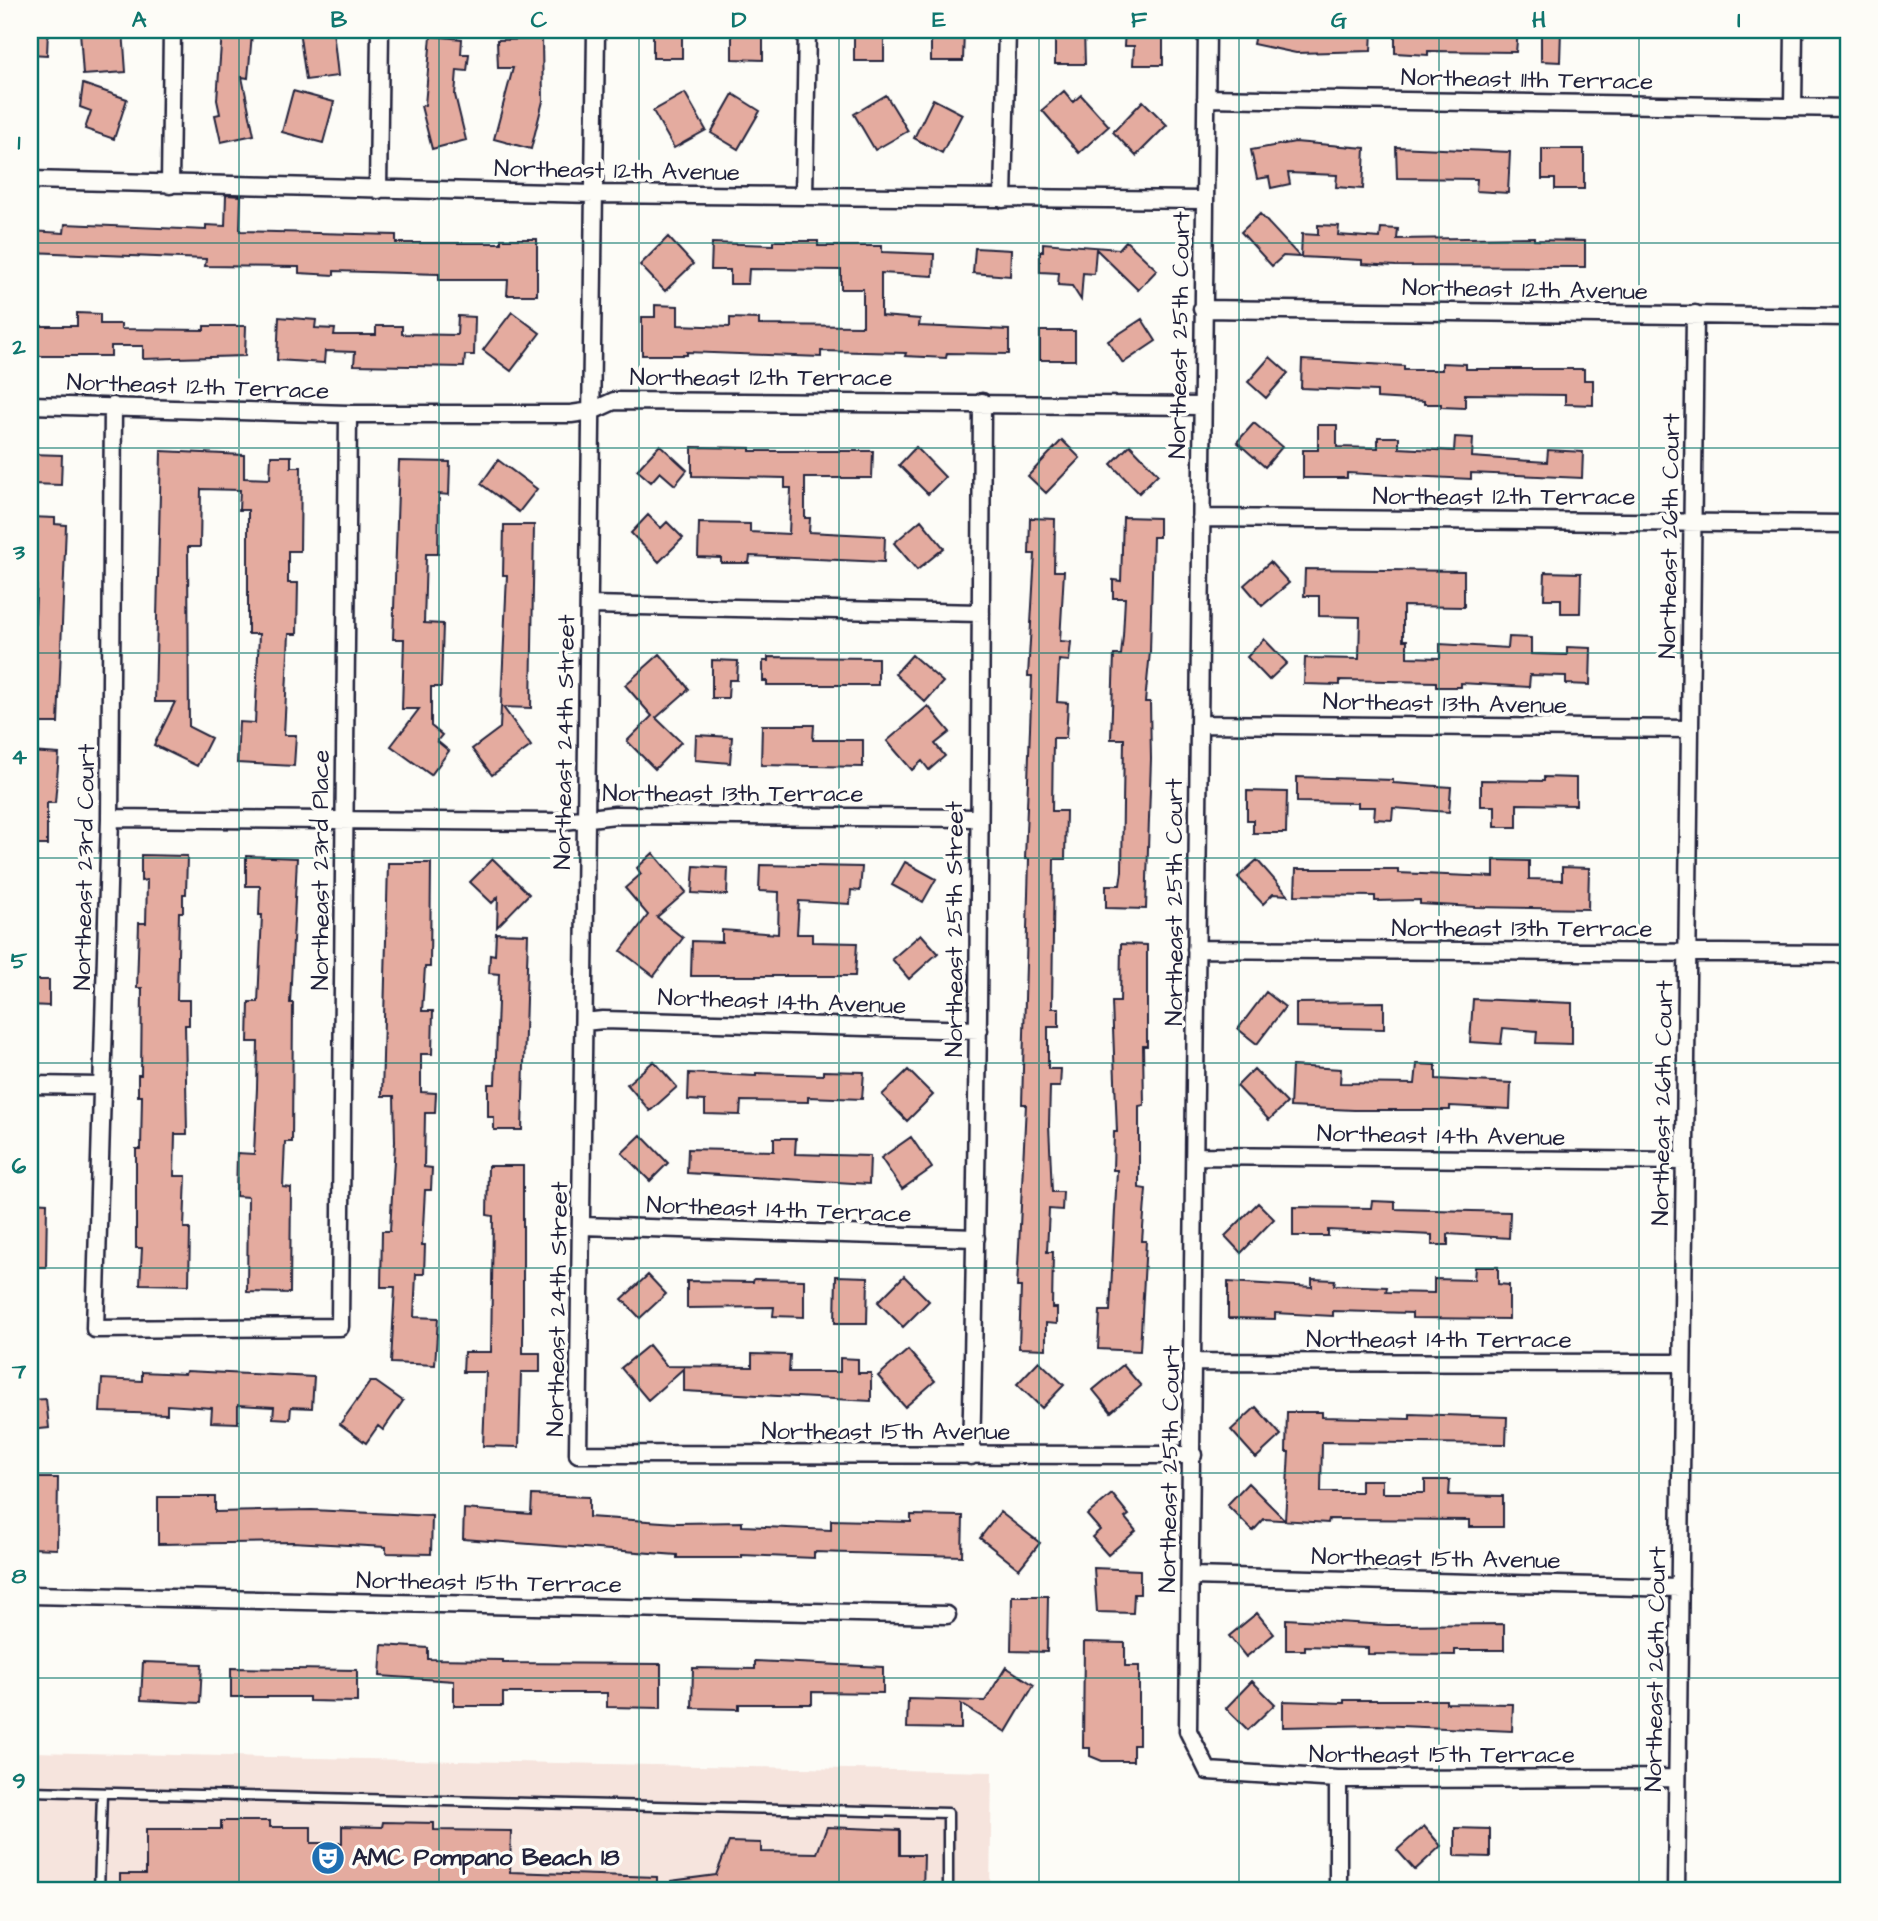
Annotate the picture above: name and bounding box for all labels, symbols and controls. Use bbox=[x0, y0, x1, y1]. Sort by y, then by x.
text: A bbox=[132, 4, 147, 36]
text: B bbox=[331, 4, 348, 36]
text: C bbox=[531, 4, 548, 36]
text: D bbox=[732, 4, 747, 36]
text: E bbox=[932, 4, 946, 36]
text: F bbox=[1131, 4, 1148, 36]
text: G bbox=[1331, 4, 1347, 36]
text: H bbox=[1532, 4, 1546, 36]
text: I bbox=[1737, 4, 1741, 36]
street label: Northeast 11th Terrace bbox=[1401, 61, 1653, 99]
text: 1 bbox=[18, 126, 21, 158]
street label: Northeast 12th Avenue bbox=[494, 152, 740, 190]
street label: Northeast 25th Court bbox=[1161, 211, 1199, 459]
street label: Northeast 12th Avenue bbox=[1402, 271, 1648, 309]
text: 2 bbox=[11, 331, 26, 363]
street label: Northeast 12th Terrace bbox=[630, 361, 892, 395]
street label: Northeast 12th Terrace bbox=[66, 365, 330, 409]
street label: Northeast 26th Court bbox=[1651, 413, 1689, 659]
street label: Northeast 12th Terrace bbox=[1373, 480, 1635, 514]
text: 3 bbox=[12, 536, 25, 568]
street label: Northeast 24th Street bbox=[546, 614, 584, 870]
street label: Northeast 13th Avenue bbox=[1323, 685, 1567, 723]
text: 4 bbox=[11, 741, 27, 773]
street label: Northeast 23rd Court bbox=[66, 743, 104, 991]
street label: Northeast 23rd Place bbox=[304, 750, 338, 990]
street label: Northeast 13th Terrace bbox=[602, 777, 864, 811]
street label: Northeast 25th Court bbox=[1158, 778, 1192, 1026]
street label: Northeast 25th Street bbox=[938, 801, 972, 1057]
street label: Northeast 13th Terrace bbox=[1391, 912, 1653, 946]
text: 5 bbox=[11, 945, 28, 977]
street label: Northeast 26th Court bbox=[1644, 980, 1682, 1226]
street label: Northeast 14th Avenue bbox=[657, 981, 907, 1023]
street label: Northeast 14th Avenue bbox=[1316, 1117, 1566, 1155]
text: 6 bbox=[12, 1150, 27, 1182]
street label: Northeast 24th Street bbox=[539, 1181, 577, 1437]
street label: Northeast 14th Terrace bbox=[646, 1188, 912, 1232]
street label: Northeast 14th Terrace bbox=[1306, 1323, 1572, 1357]
street label: Northeast 25th Court bbox=[1151, 1345, 1189, 1593]
text: 7 bbox=[11, 1355, 27, 1387]
street label: Northeast 15th Avenue bbox=[761, 1415, 1011, 1449]
street label: Northeast 15th Avenue bbox=[1311, 1540, 1561, 1578]
street label: Northeast 26th Court bbox=[1637, 1546, 1675, 1792]
text: 8 bbox=[12, 1560, 27, 1592]
street label: Northeast 15th Terrace bbox=[356, 1564, 622, 1602]
street label: Northeast 15th Terrace bbox=[1309, 1738, 1575, 1772]
text: 9 bbox=[12, 1765, 26, 1797]
theatre icon: AMC Pompano Beach 18 bbox=[309, 1839, 347, 1877]
place label: AMC Pompano Beach 18 bbox=[352, 1841, 620, 1875]

